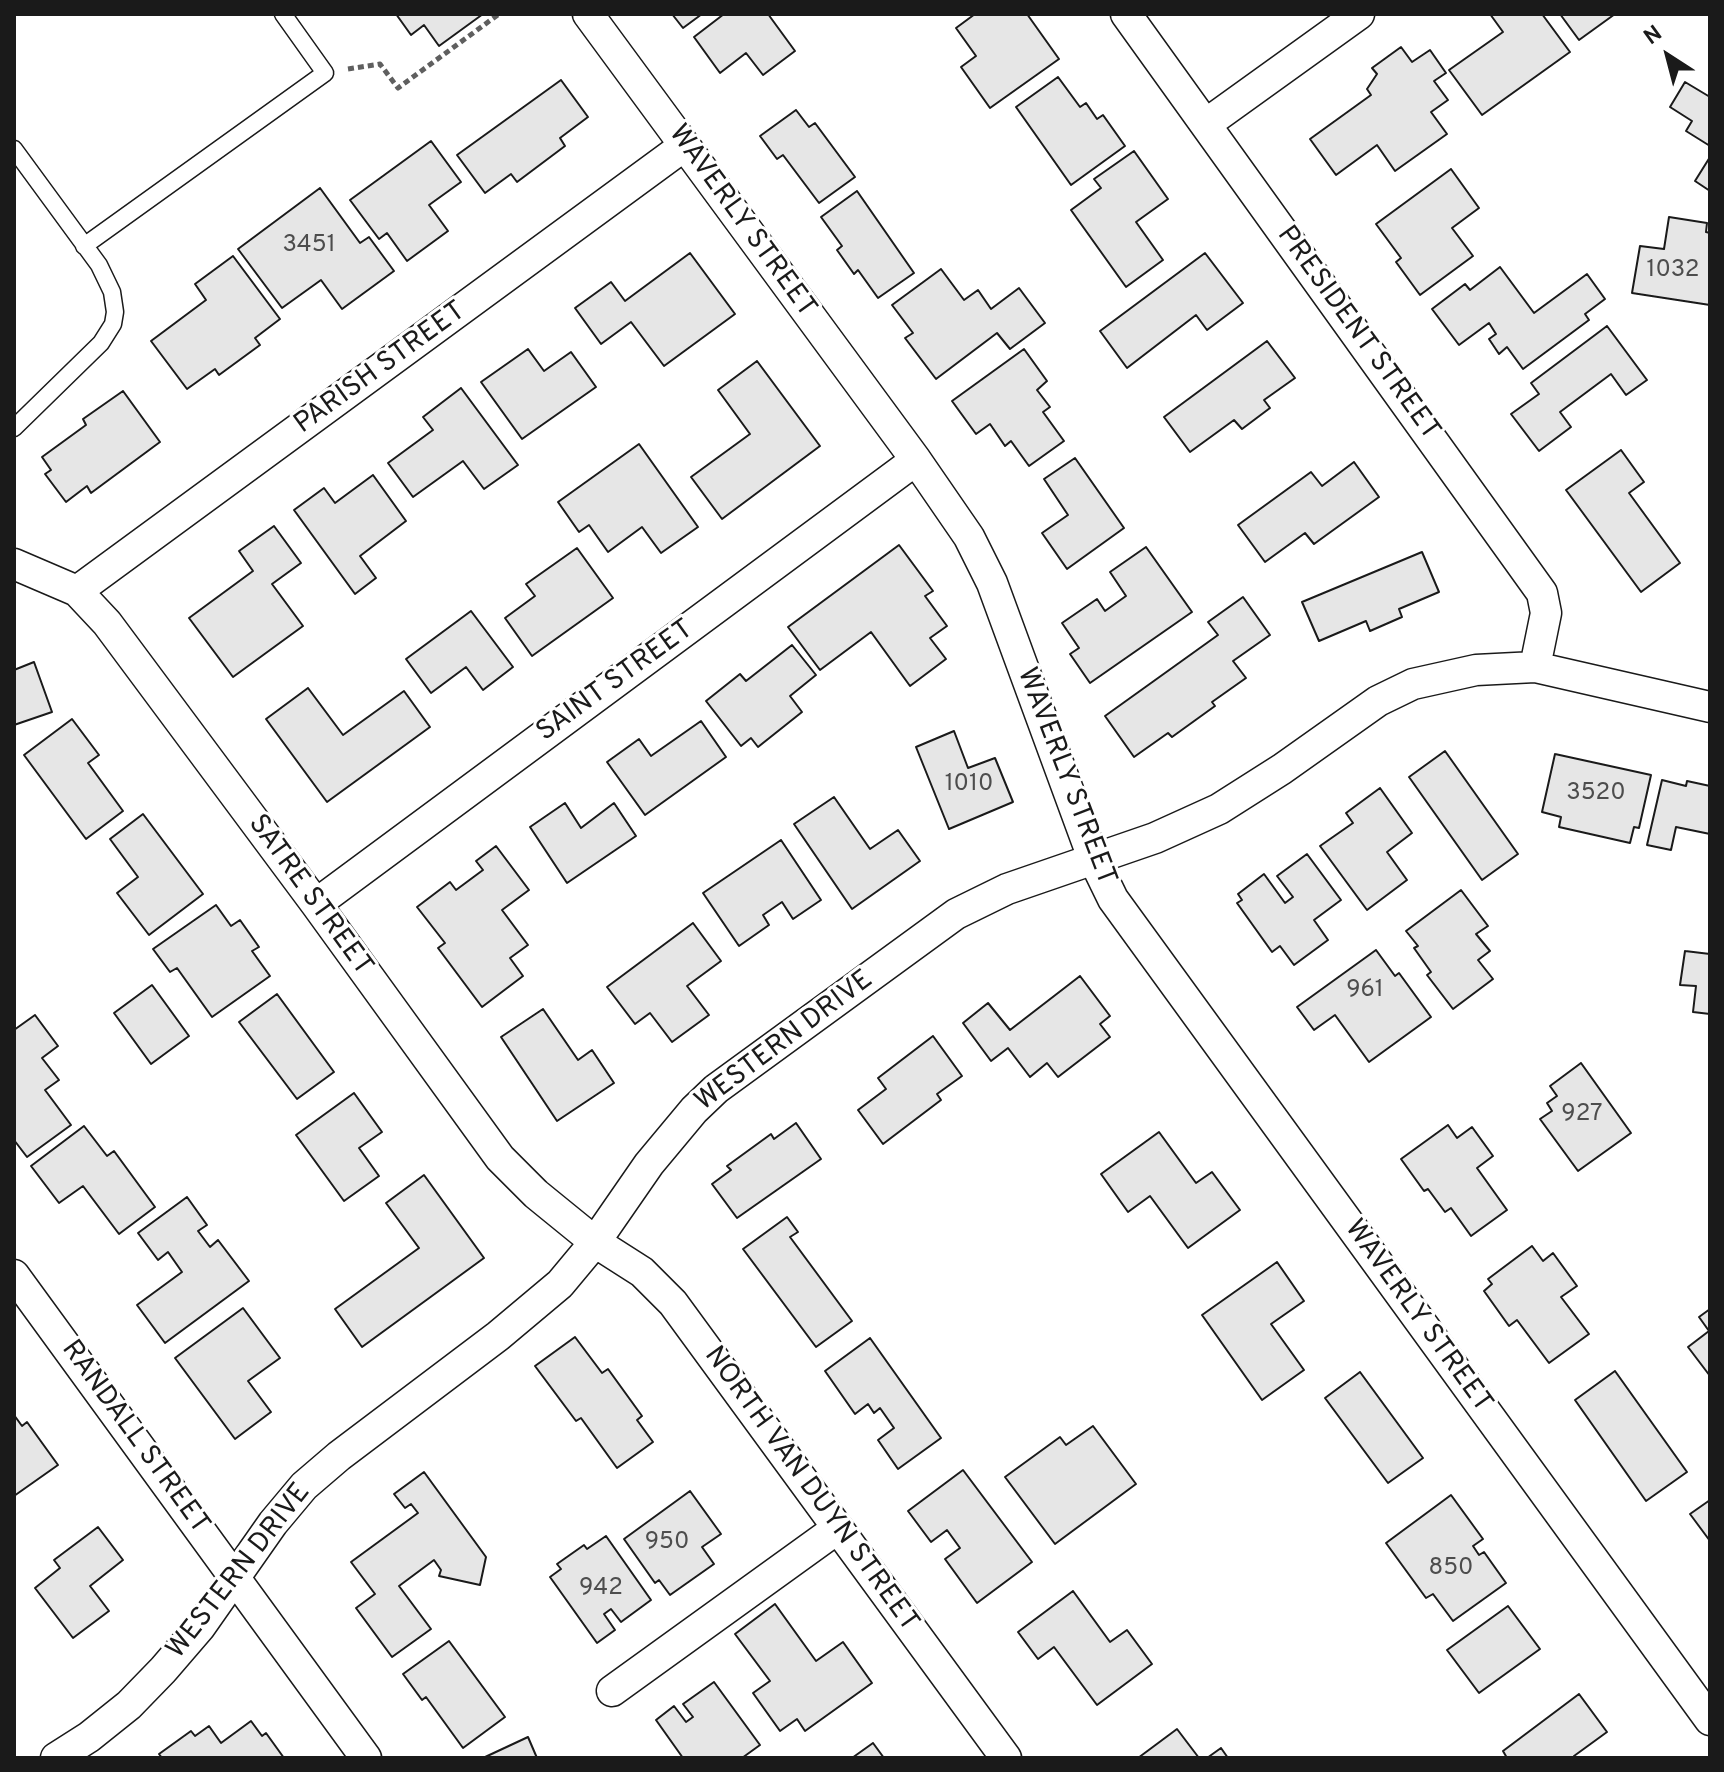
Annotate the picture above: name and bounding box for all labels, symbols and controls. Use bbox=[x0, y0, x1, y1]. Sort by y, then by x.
north arrow bbox=[1628, 16, 1708, 96]
text: N bbox=[1639, 21, 1668, 52]
street label: WAVERLY STREET bbox=[660, 119, 822, 325]
street label: PRESIDENT STREET bbox=[1268, 220, 1446, 448]
house number: 3451 bbox=[282, 232, 336, 260]
house number: 1032 bbox=[1646, 257, 1700, 285]
street label: PARISH STREET bbox=[289, 296, 473, 442]
street label: SAINT STREET bbox=[531, 614, 701, 750]
street label: WAVERLY STREET bbox=[1008, 664, 1122, 890]
house number: 1010 bbox=[945, 771, 993, 799]
house number: 3520 bbox=[1566, 780, 1626, 808]
street label: SATRE STREET bbox=[239, 809, 379, 983]
street label: WESTERN DRIVE bbox=[690, 964, 880, 1120]
house number: 961 bbox=[1346, 977, 1384, 1005]
house number: 927 bbox=[1561, 1101, 1603, 1129]
street label: WAVERLY STREET bbox=[1336, 1214, 1498, 1420]
street label: RANDALL STREET bbox=[53, 1335, 215, 1541]
street label: NORTH VAN DUYN STREET bbox=[695, 1341, 925, 1639]
street label: WESTERN DRIVE bbox=[161, 1477, 319, 1667]
house number: 950 bbox=[645, 1529, 689, 1557]
house number: 850 bbox=[1429, 1555, 1473, 1583]
house number: 942 bbox=[579, 1575, 623, 1603]

